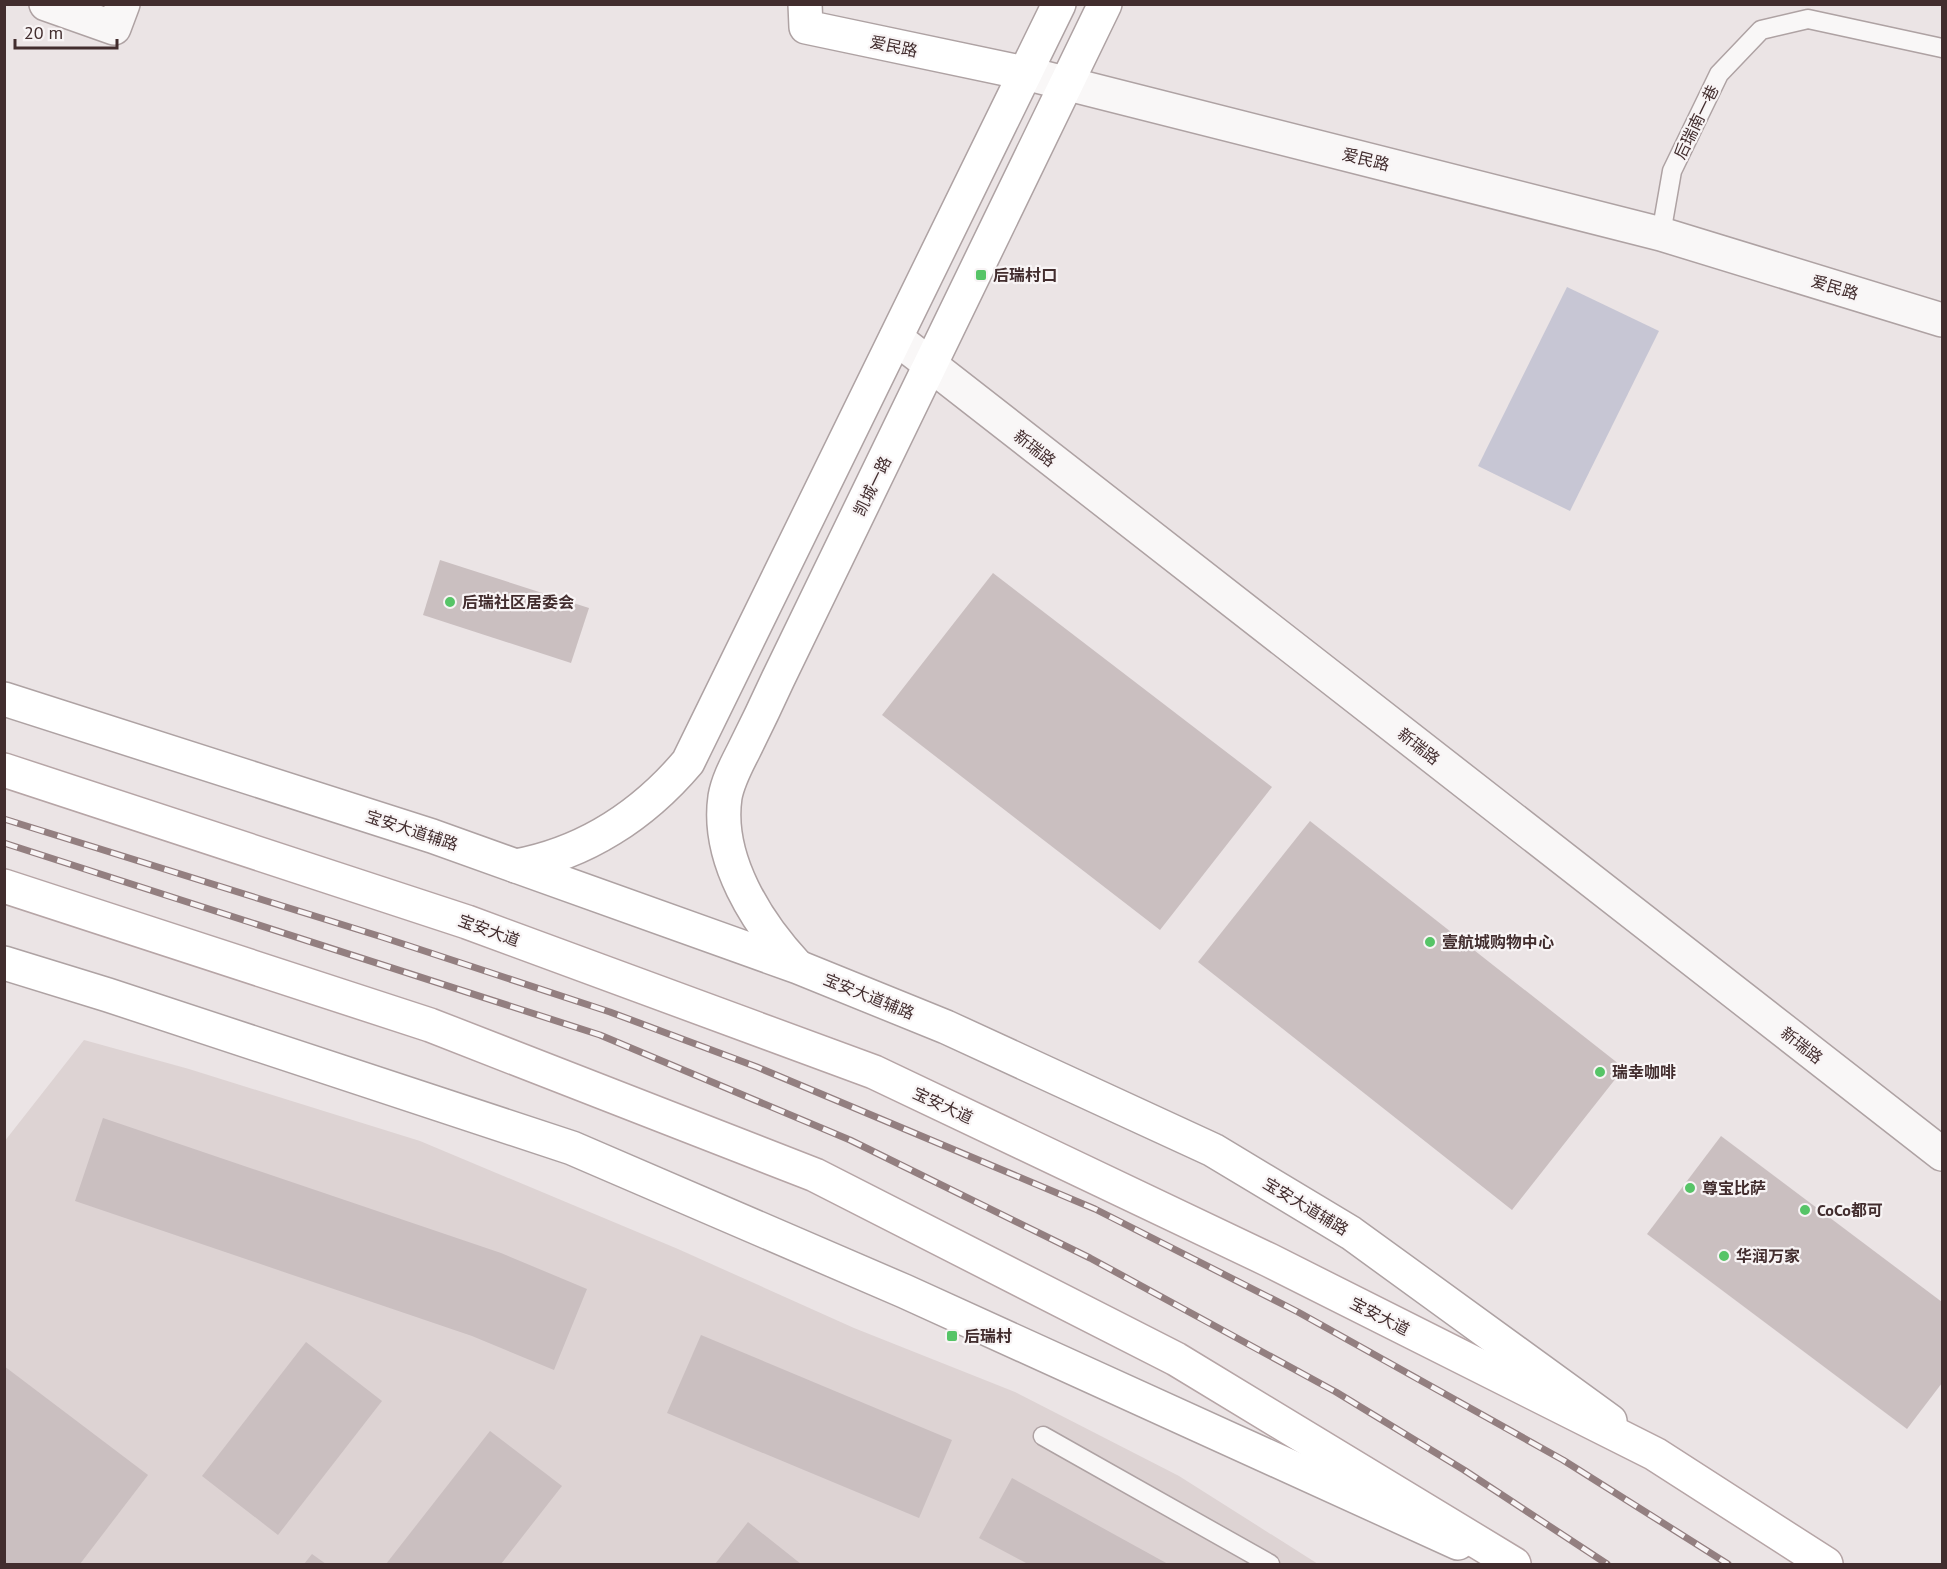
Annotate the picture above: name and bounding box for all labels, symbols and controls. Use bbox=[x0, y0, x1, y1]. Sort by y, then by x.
scale bar bbox=[15, 12, 117, 50]
text: 20 m bbox=[24, 21, 63, 44]
street label: 爱民路 bbox=[868, 31, 920, 61]
street label: 后瑞南一巷 bbox=[1669, 82, 1723, 162]
street label: 爱民路 bbox=[1340, 143, 1392, 175]
place label: 后瑞村口 bbox=[993, 265, 1057, 285]
marker: 后瑞村口 bbox=[974, 268, 988, 282]
street label: 爱民路 bbox=[1809, 270, 1861, 304]
street label: 新瑞路 bbox=[1010, 425, 1060, 471]
street label: 凯城一路 bbox=[849, 453, 895, 519]
place label: 后瑞社区居委会 bbox=[462, 592, 574, 612]
marker: 后瑞社区居委会 bbox=[443, 595, 457, 609]
street label: 新瑞路 bbox=[1394, 723, 1444, 769]
street label: 宝安大道辅路 bbox=[363, 806, 461, 854]
street label: 宝安大道 bbox=[456, 910, 522, 950]
place label: 壹航城购物中心 bbox=[1442, 932, 1554, 952]
marker: 壹航城购物中心 bbox=[1423, 935, 1437, 949]
street label: 宝安大道辅路 bbox=[821, 969, 917, 1023]
street label: 新瑞路 bbox=[1777, 1022, 1827, 1068]
place label: 瑞幸咖啡 bbox=[1612, 1062, 1676, 1082]
marker: 瑞幸咖啡 bbox=[1593, 1065, 1607, 1079]
street label: 宝安大道 bbox=[910, 1082, 976, 1128]
street label: 宝安大道辅路 bbox=[1260, 1173, 1352, 1239]
place label: 尊宝比萨 bbox=[1702, 1178, 1766, 1198]
marker: 尊宝比萨 bbox=[1683, 1181, 1697, 1195]
place label: CoCo都可 bbox=[1817, 1200, 1883, 1220]
marker: CoCo都可 bbox=[1798, 1203, 1812, 1217]
place label: 华润万家 bbox=[1736, 1246, 1800, 1266]
marker: 华润万家 bbox=[1717, 1249, 1731, 1263]
street label: 宝安大道 bbox=[1347, 1293, 1413, 1339]
place label: 后瑞村 bbox=[964, 1326, 1012, 1346]
marker: 后瑞村 bbox=[945, 1329, 959, 1343]

